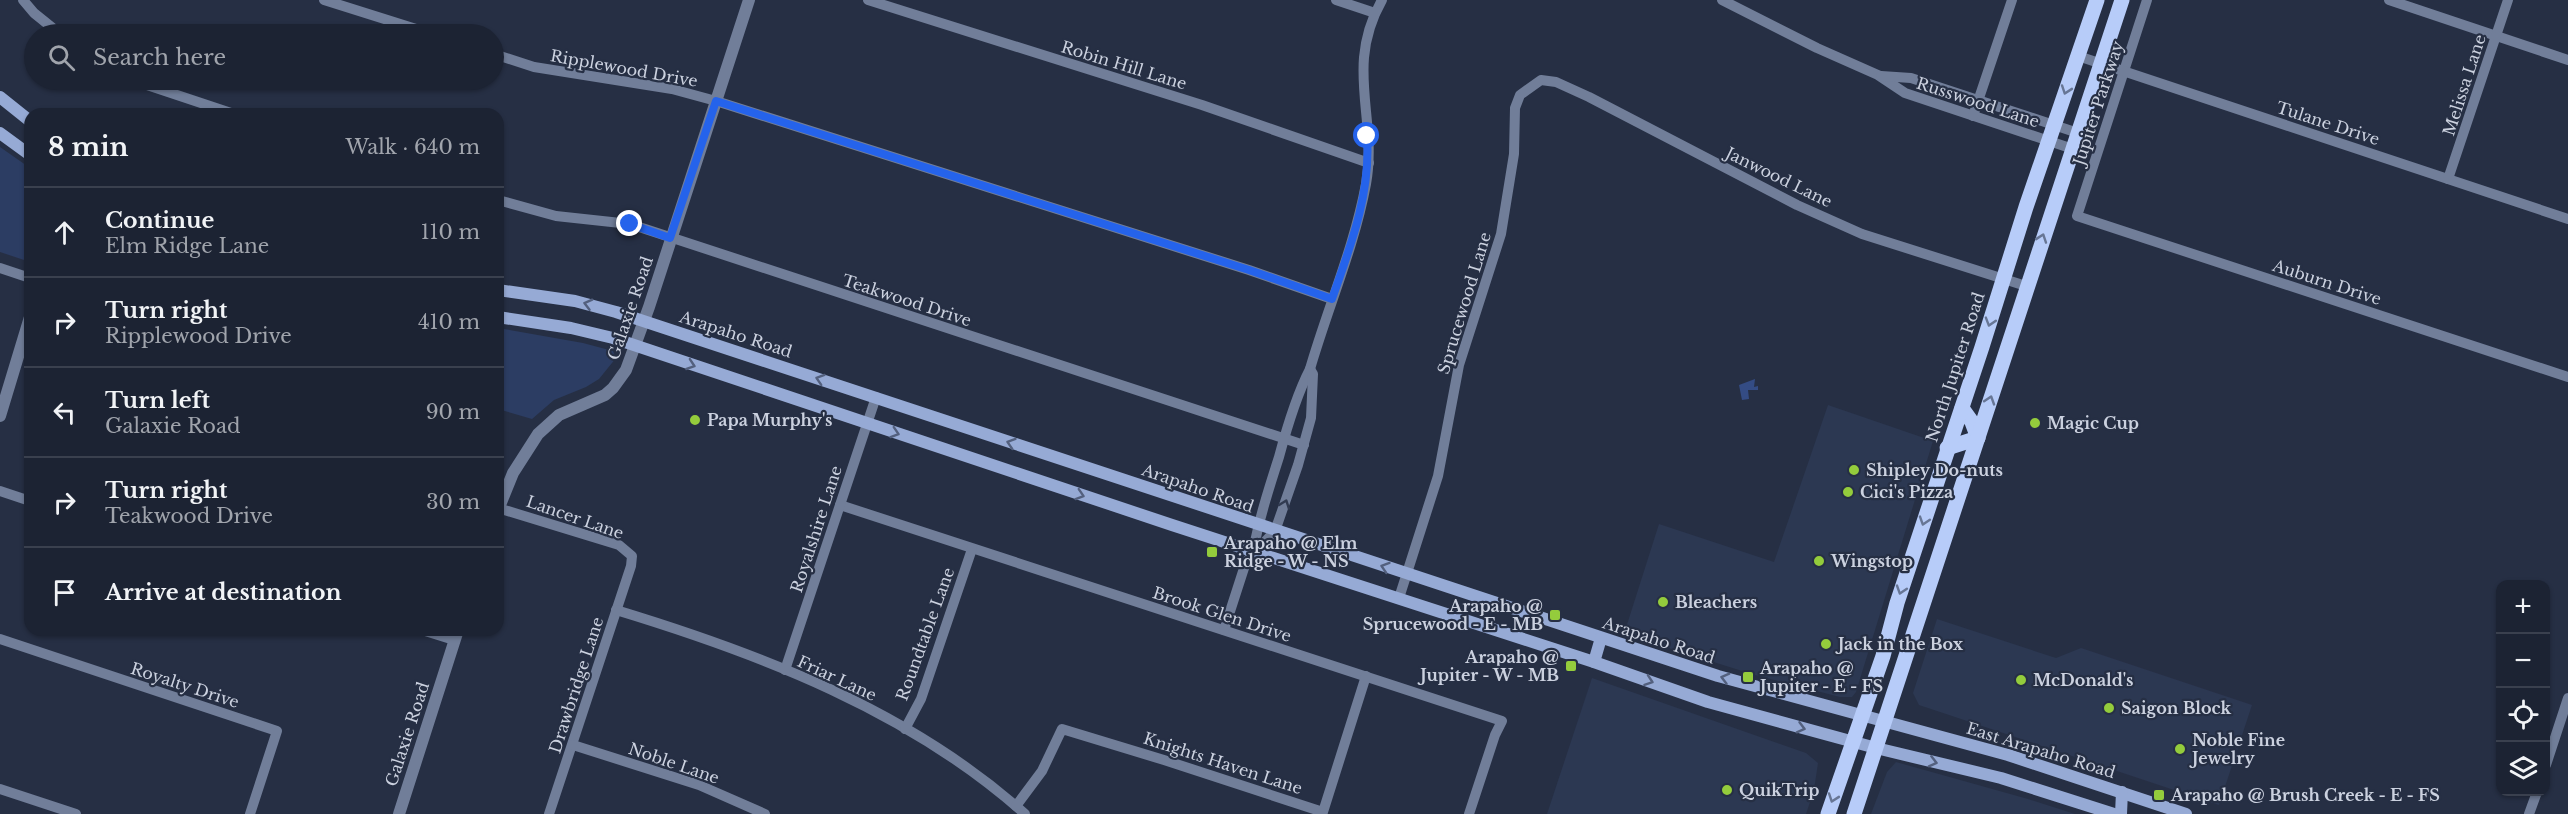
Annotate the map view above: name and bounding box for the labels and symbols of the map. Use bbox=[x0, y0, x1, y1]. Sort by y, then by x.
street label: Melissa Lane bbox=[2438, 32, 2490, 138]
street label: Robin Hill Lane bbox=[1059, 36, 1189, 94]
street label: Jupiter Parkway bbox=[2068, 38, 2128, 170]
street label: Ripplewood Drive bbox=[549, 45, 699, 91]
street label: Russwood Lane bbox=[1914, 73, 2042, 131]
one-way arrow bbox=[2061, 84, 2073, 95]
street label: Tulane Drive bbox=[2274, 97, 2382, 149]
route start bbox=[1353, 122, 1379, 148]
street label: Janwood Lane bbox=[1721, 142, 1835, 211]
route end bbox=[616, 210, 642, 236]
street label: Sprucewood Lane bbox=[1433, 230, 1495, 376]
one-way arrow bbox=[2035, 233, 2048, 243]
street label: Galaxie Road bbox=[603, 253, 657, 362]
street label: Auburn Drive bbox=[2269, 255, 2384, 309]
street label: Teakwood Drive bbox=[840, 270, 974, 330]
street label: North Jupiter Road bbox=[1921, 289, 1989, 444]
one-way arrow bbox=[583, 299, 593, 312]
street label: Arapaho Road bbox=[676, 306, 795, 362]
one-way arrow bbox=[1985, 316, 1997, 327]
one-way arrow bbox=[685, 357, 695, 370]
one-way arrow bbox=[815, 374, 826, 387]
one-way arrow bbox=[1983, 395, 1995, 406]
place label: Papa Murphy's bbox=[707, 410, 833, 430]
marker: Papa Murphy's bbox=[688, 413, 702, 427]
place label: Magic Cup bbox=[2047, 413, 2139, 433]
marker: Magic Cup bbox=[2028, 416, 2042, 430]
one-way arrow bbox=[889, 426, 900, 439]
one-way arrow bbox=[1006, 437, 1017, 450]
street label: Arapaho Road bbox=[1138, 459, 1257, 517]
place label: Shipley Do-nuts bbox=[1866, 460, 2003, 480]
street label: Royalshire Lane bbox=[786, 463, 846, 595]
marker: Shipley Do-nuts bbox=[1847, 463, 1861, 477]
place label: Cici's Pizza bbox=[1860, 482, 1953, 502]
marker: Cici's Pizza bbox=[1841, 485, 1855, 499]
one-way arrow bbox=[1074, 487, 1085, 500]
street label: Lancer Lane bbox=[524, 491, 626, 543]
one-way arrow bbox=[1277, 499, 1290, 510]
one-way arrow bbox=[1918, 515, 1931, 526]
place label: Arapaho @ Elm Ridge - W - NS bbox=[1223, 533, 1358, 571]
marker: Arapaho @ Elm Ridge - W - NS bbox=[1205, 545, 1219, 559]
place label: Wingstop bbox=[1830, 551, 1913, 571]
marker: Wingstop bbox=[1812, 554, 1826, 568]
one-way arrow bbox=[1380, 562, 1391, 575]
street label: Roundtable Lane bbox=[892, 565, 958, 703]
street label: Brook Glen Drive bbox=[1150, 582, 1294, 646]
one-way arrow bbox=[1896, 584, 1909, 595]
place label: Bleachers bbox=[1675, 592, 1757, 612]
marker: Bleachers bbox=[1656, 595, 1670, 609]
place label: Arapaho @ Sprucewood - E - MB bbox=[1363, 596, 1543, 634]
marker: Arapaho @ Sprucewood - E - MB bbox=[1548, 608, 1562, 622]
street label: Arapaho Road bbox=[1599, 612, 1718, 668]
street label: Drawbridge Lane bbox=[545, 614, 607, 756]
place label: Jack in the Box bbox=[1835, 634, 1964, 654]
marker: Jack in the Box bbox=[1819, 637, 1833, 651]
place label: Arapaho @ Jupiter - W - MB bbox=[1417, 647, 1559, 685]
street label: Friar Lane bbox=[794, 651, 880, 705]
street label: Royalty Drive bbox=[128, 658, 242, 712]
place label: Arapaho @ Jupiter - E - FS bbox=[1757, 658, 1883, 696]
marker: Arapaho @ Jupiter - W - MB bbox=[1564, 659, 1578, 673]
marker: Arapaho @ Jupiter - E - FS bbox=[1741, 670, 1755, 684]
place label: McDonald's bbox=[2033, 670, 2134, 690]
one-way arrow bbox=[1643, 673, 1654, 686]
one-way arrow bbox=[1720, 673, 1731, 685]
marker: McDonald's bbox=[2014, 673, 2028, 687]
street label: Galaxie Road bbox=[381, 679, 433, 789]
place label: Saigon Block bbox=[2121, 698, 2232, 718]
marker: Saigon Block bbox=[2102, 701, 2116, 715]
street label: East Arapaho Road bbox=[1964, 718, 2118, 782]
one-way arrow bbox=[1795, 721, 1806, 733]
street label: Knights Haven Lane bbox=[1141, 728, 1305, 798]
place label: Noble Fine Jewelry bbox=[2189, 730, 2285, 768]
street label: Noble Lane bbox=[626, 738, 722, 788]
marker: Noble Fine Jewelry bbox=[2173, 742, 2187, 756]
one-way arrow bbox=[1928, 754, 1938, 767]
place label: QuikTrip bbox=[1739, 780, 1819, 800]
marker: QuikTrip bbox=[1720, 783, 1734, 797]
place label: Arapaho @ Brush Creek - E - FS bbox=[2170, 785, 2440, 805]
marker: Arapaho @ Brush Creek - E - FS bbox=[2152, 788, 2166, 802]
one-way arrow bbox=[1828, 792, 1841, 802]

